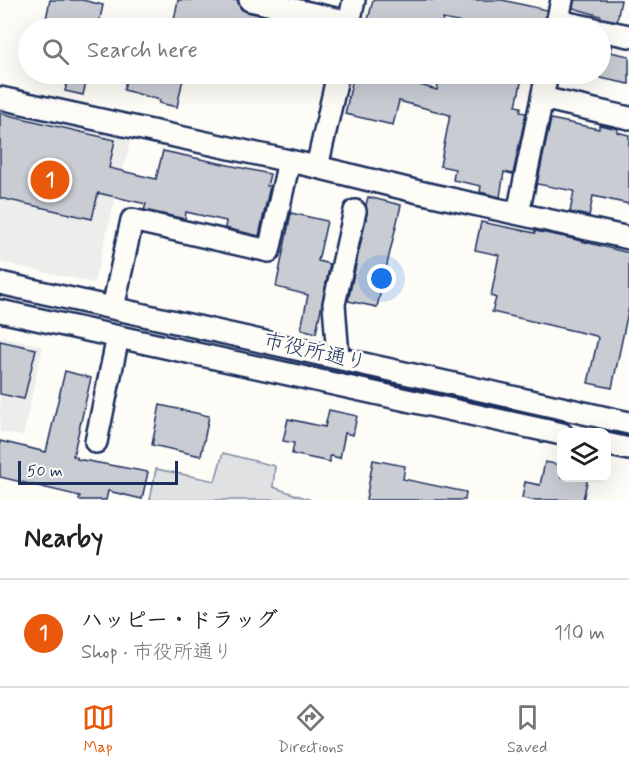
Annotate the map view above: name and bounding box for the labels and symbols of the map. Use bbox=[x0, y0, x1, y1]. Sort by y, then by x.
pin: 1 bbox=[31, 158, 70, 202]
your location bbox=[367, 264, 396, 293]
street label: 市役所通り bbox=[261, 327, 369, 377]
scale bar bbox=[18, 458, 178, 486]

